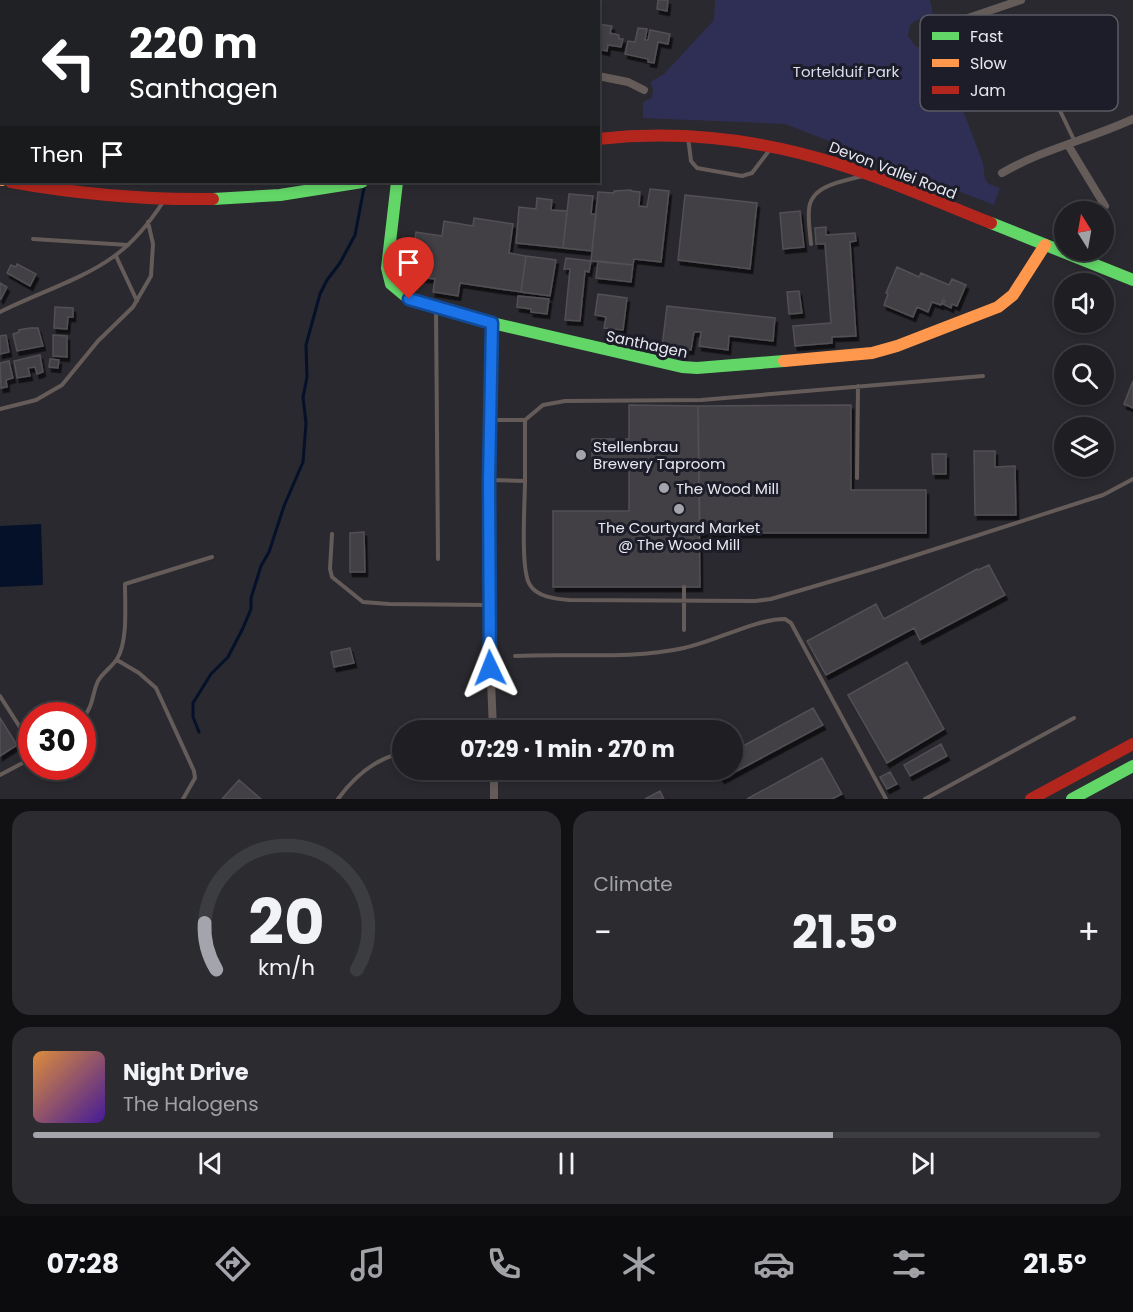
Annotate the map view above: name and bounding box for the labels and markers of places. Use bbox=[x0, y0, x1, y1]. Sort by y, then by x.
pin bbox=[383, 237, 434, 299]
place label: Stellenbrau Brewery Taproom bbox=[593, 436, 725, 474]
marker: Stellenbrau Brewery Taproom bbox=[574, 448, 588, 462]
place label: The Wood Mill bbox=[676, 478, 779, 499]
marker: The Wood Mill bbox=[657, 481, 671, 495]
marker: The Courtyard Market @ The Wood Mill bbox=[672, 502, 686, 516]
place label: The Courtyard Market @ The Wood Mill bbox=[598, 517, 760, 555]

